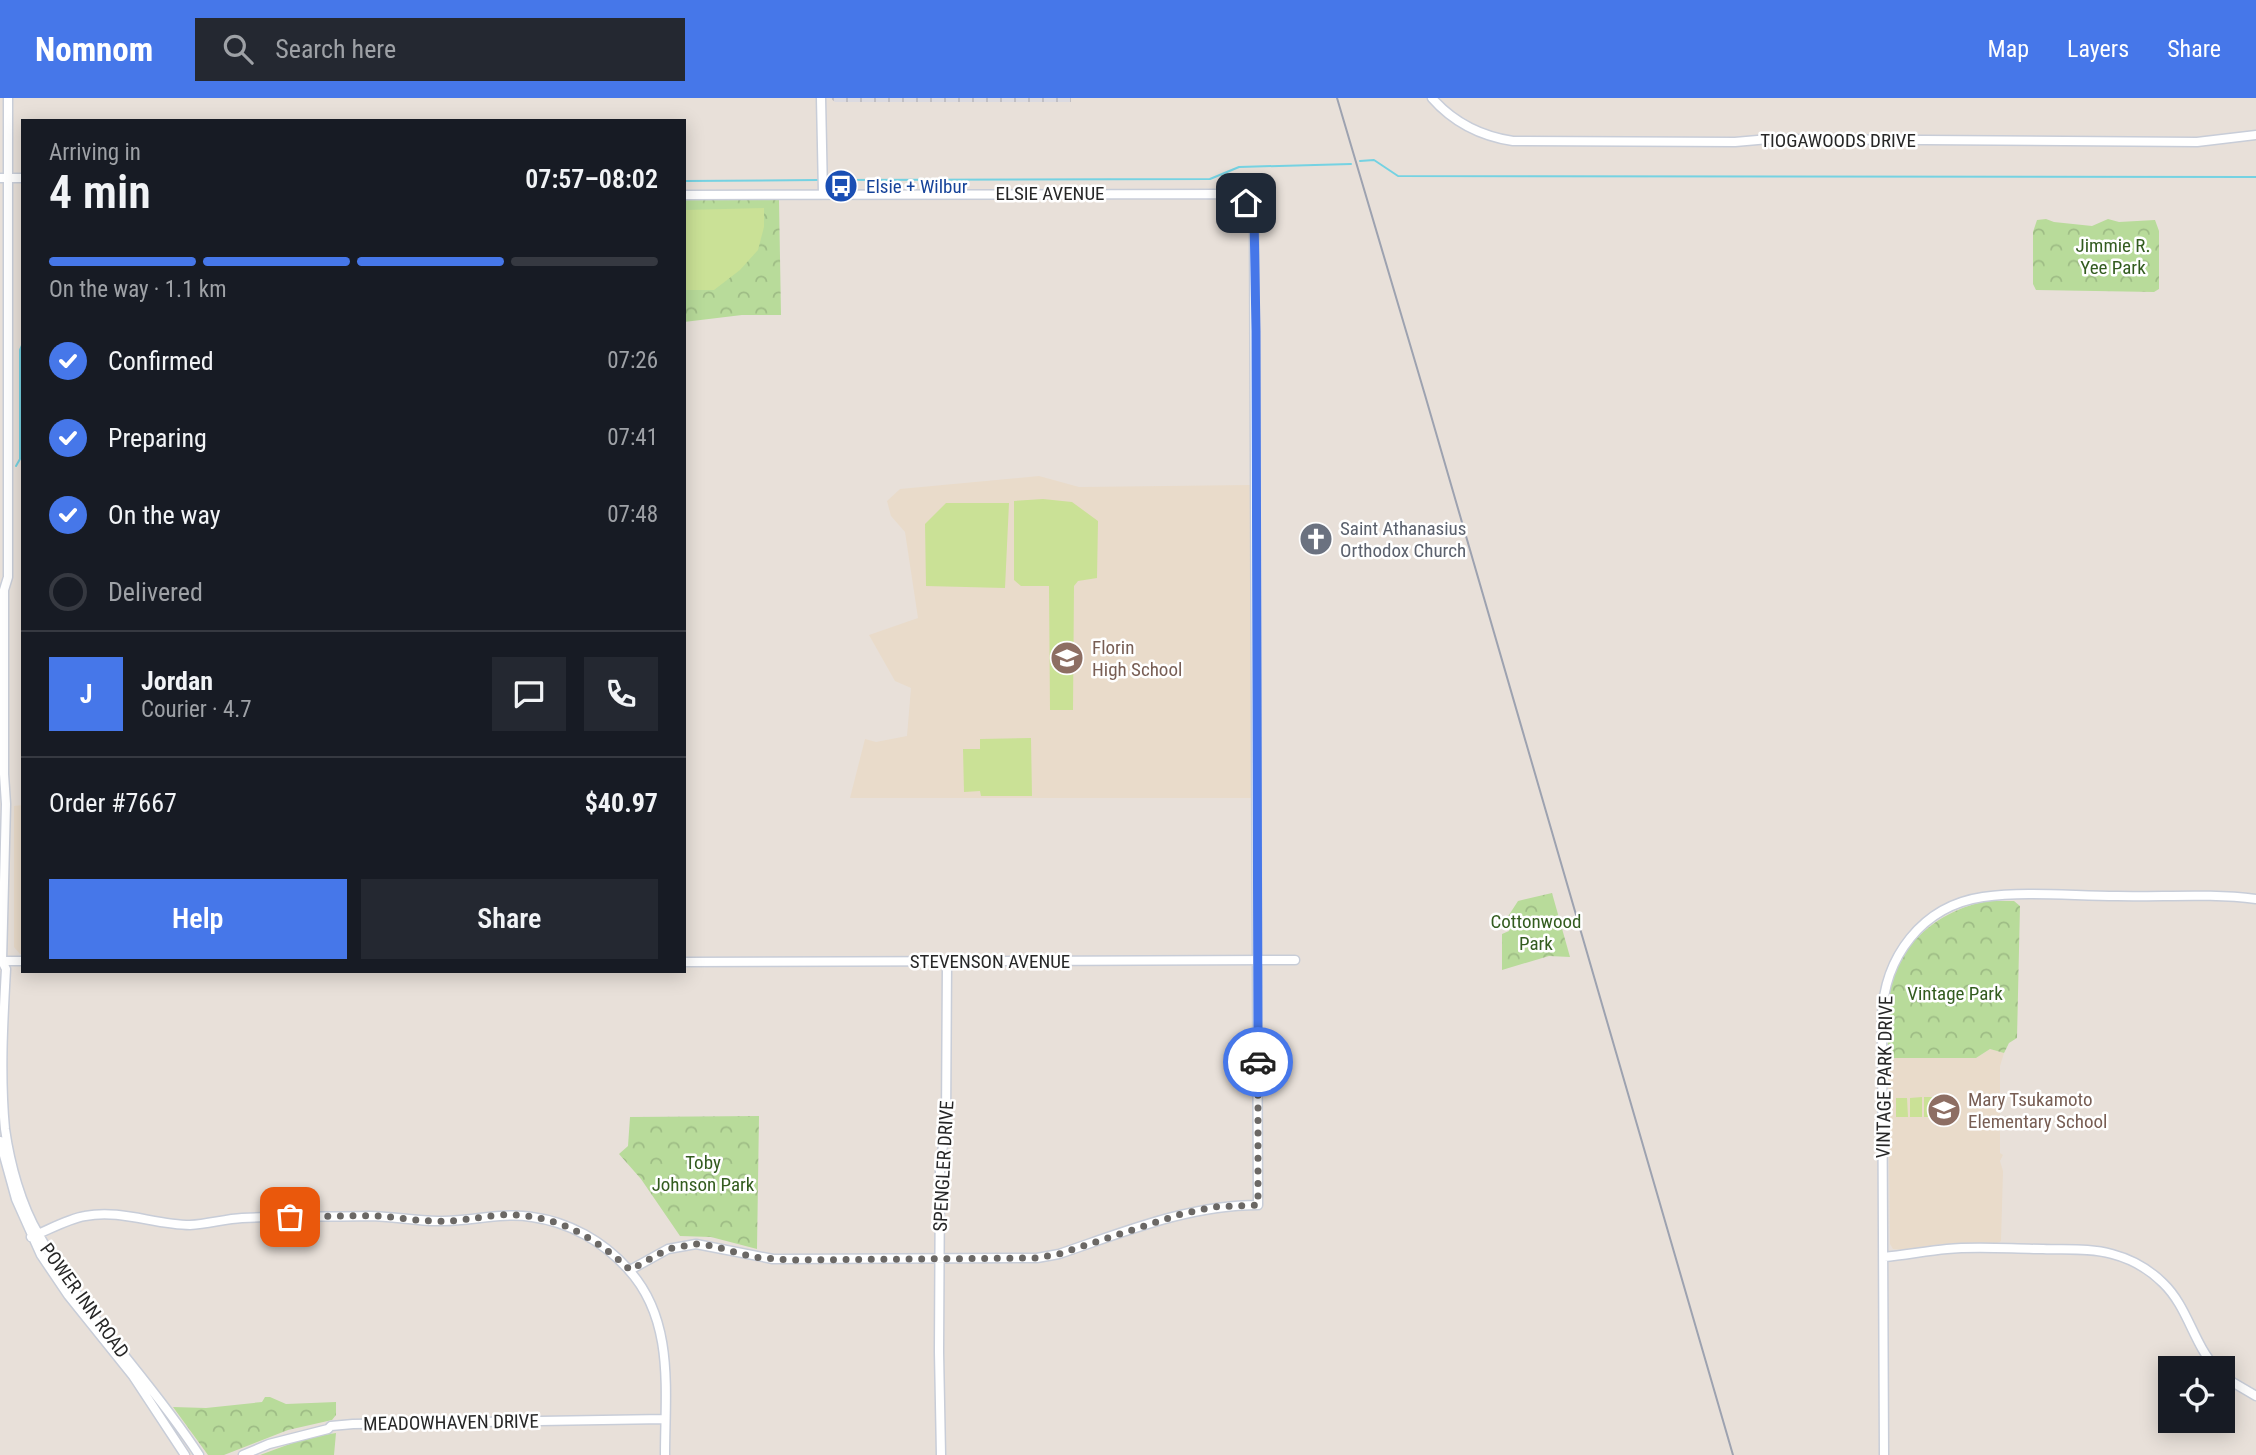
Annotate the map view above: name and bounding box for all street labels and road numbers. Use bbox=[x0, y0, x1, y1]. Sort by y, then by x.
street label: TIOGAWOODS DRIVE bbox=[1760, 129, 1916, 152]
street label: ELSIE AVENUE bbox=[995, 182, 1105, 205]
street label: STEVENSON AVENUE bbox=[910, 950, 1070, 973]
street label: VINTAGE PARK DRIVE bbox=[1872, 995, 1897, 1159]
street label: SPENGLER DRIVE bbox=[929, 1100, 958, 1232]
street label: POWER INN ROAD bbox=[35, 1238, 134, 1362]
street label: MEADOWHAVEN DRIVE bbox=[363, 1409, 539, 1436]

